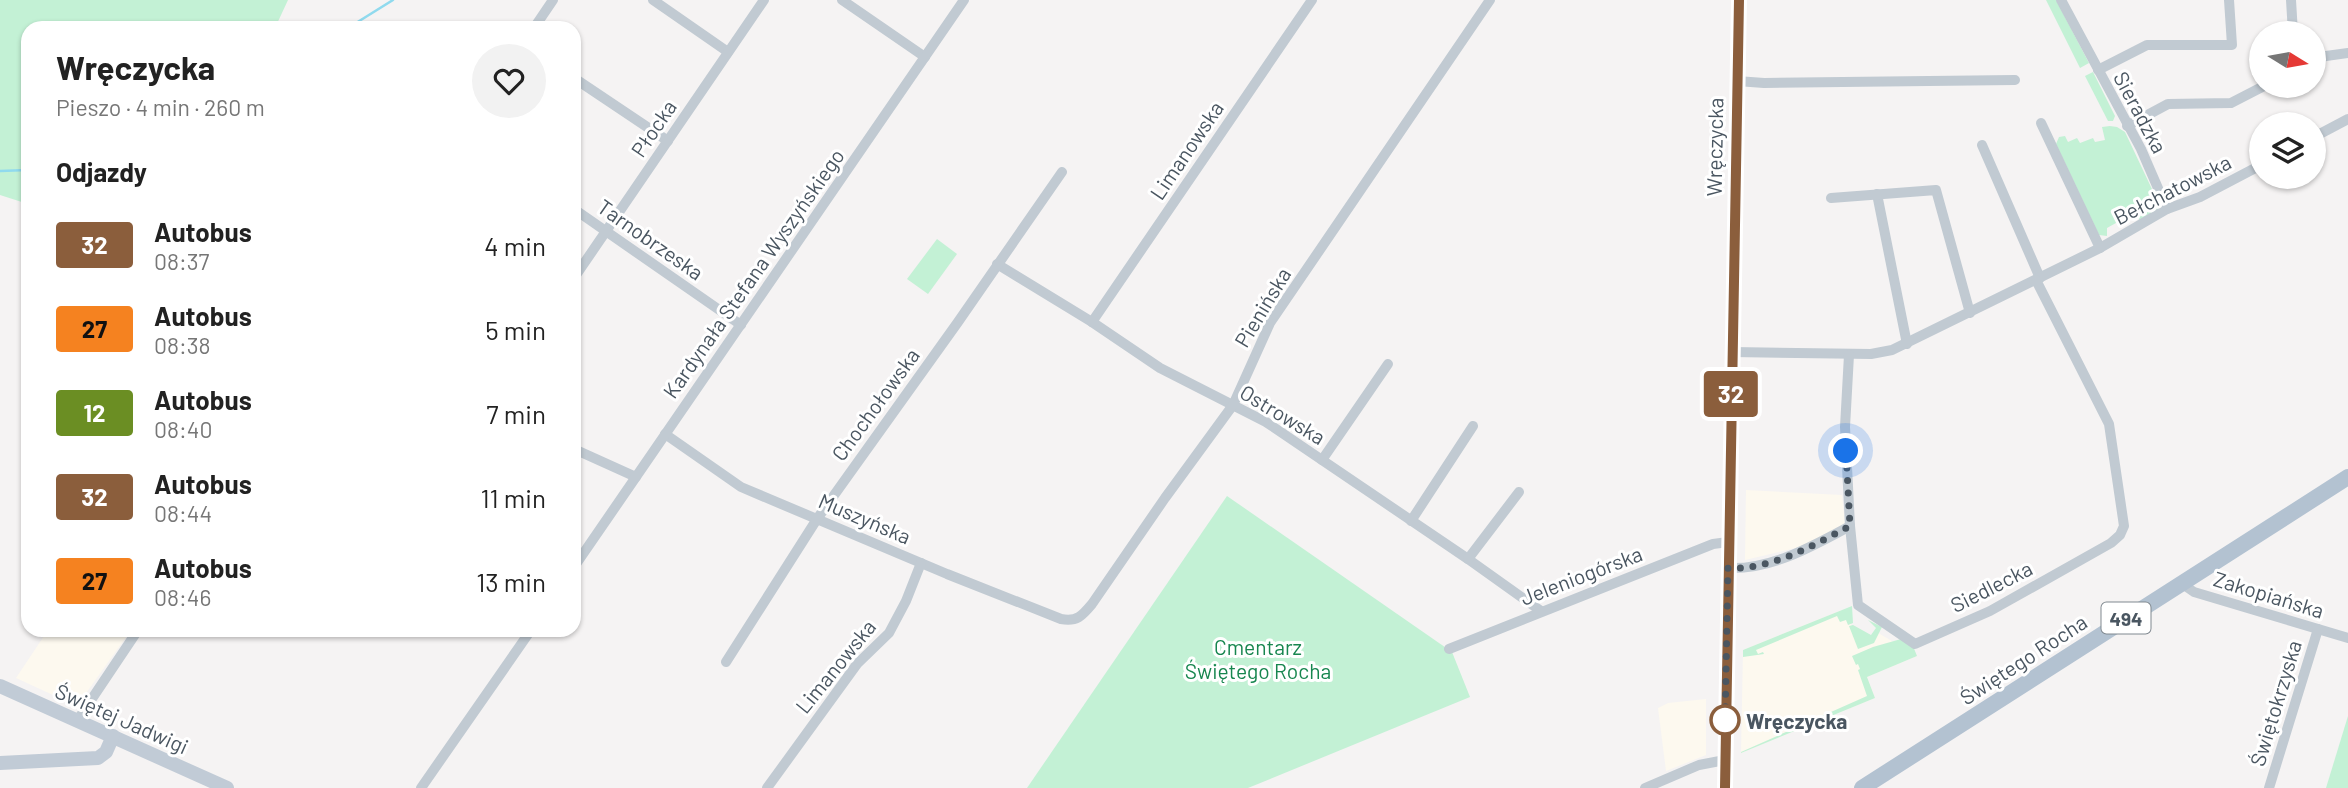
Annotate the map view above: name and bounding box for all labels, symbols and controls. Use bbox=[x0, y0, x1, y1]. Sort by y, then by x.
north arrow bbox=[2249, 21, 2326, 98]
map controls bbox=[2249, 21, 2326, 189]
button: heart bbox=[472, 44, 546, 118]
text: Wręczycka bbox=[56, 47, 215, 87]
street label: Sieradzka bbox=[2109, 67, 2173, 157]
text: Pieszo · 4 min · 260 m bbox=[56, 93, 265, 121]
street label: Płocka bbox=[625, 95, 681, 161]
street label: Limanowska bbox=[1144, 96, 1228, 204]
street label: Wręczycka bbox=[1701, 97, 1727, 197]
button: layers bbox=[2249, 112, 2326, 189]
street label: Kardynała Stefana Wyszyńskiego bbox=[657, 143, 849, 403]
street label: Bełchatowska bbox=[2109, 149, 2235, 229]
text: Odjazdy bbox=[56, 156, 147, 187]
street label: Tarnobrzeska bbox=[593, 193, 709, 285]
text: Autobus bbox=[154, 216, 252, 247]
text: 32 bbox=[81, 230, 108, 259]
text: 4 min bbox=[484, 230, 546, 261]
text: 08:37 bbox=[154, 247, 210, 275]
street label: Pienińska bbox=[1229, 263, 1295, 351]
text: Autobus bbox=[154, 300, 252, 331]
text: 27 bbox=[82, 314, 107, 343]
text: 5 min bbox=[485, 314, 546, 345]
text: 08:38 bbox=[154, 331, 211, 359]
street label: Chochołowska bbox=[826, 343, 924, 465]
line badge: 32 bbox=[1700, 371, 1762, 417]
street label: Ostrowska bbox=[1236, 379, 1330, 449]
text: 32 bbox=[1718, 379, 1744, 408]
text: Autobus bbox=[154, 384, 252, 415]
text: 12 bbox=[84, 398, 105, 427]
text: 7 min bbox=[486, 398, 546, 429]
text: 08:40 bbox=[154, 415, 212, 443]
your location bbox=[1828, 433, 1863, 468]
text: Autobus bbox=[154, 468, 252, 499]
text: 32 bbox=[81, 482, 108, 511]
text: 11 min bbox=[480, 482, 546, 513]
street label: Muszyńska bbox=[815, 487, 915, 549]
text: 08:44 bbox=[154, 499, 212, 527]
street label: Jeleniogórska bbox=[1516, 540, 1646, 610]
text: Autobus bbox=[154, 552, 252, 583]
street label: Siedlecka bbox=[1946, 555, 2036, 617]
street label: Zakopiańska bbox=[2211, 565, 2327, 623]
text: 27 bbox=[82, 566, 107, 595]
text: 13 min bbox=[476, 566, 546, 597]
text: 08:46 bbox=[154, 583, 211, 611]
road number: 494 bbox=[2102, 603, 2150, 634]
street label: Świętego Rocha bbox=[1955, 609, 2091, 709]
street label: Limanowska bbox=[790, 614, 880, 718]
park label: Cmentarz Świętego Rocha bbox=[1185, 634, 1331, 683]
street label: Świętokrzyska bbox=[2244, 637, 2306, 769]
street label: Świętej Jadwigi bbox=[52, 677, 192, 759]
marker: Wręczycka bbox=[1710, 705, 1740, 735]
place label: Wręczycka bbox=[1746, 708, 1847, 733]

